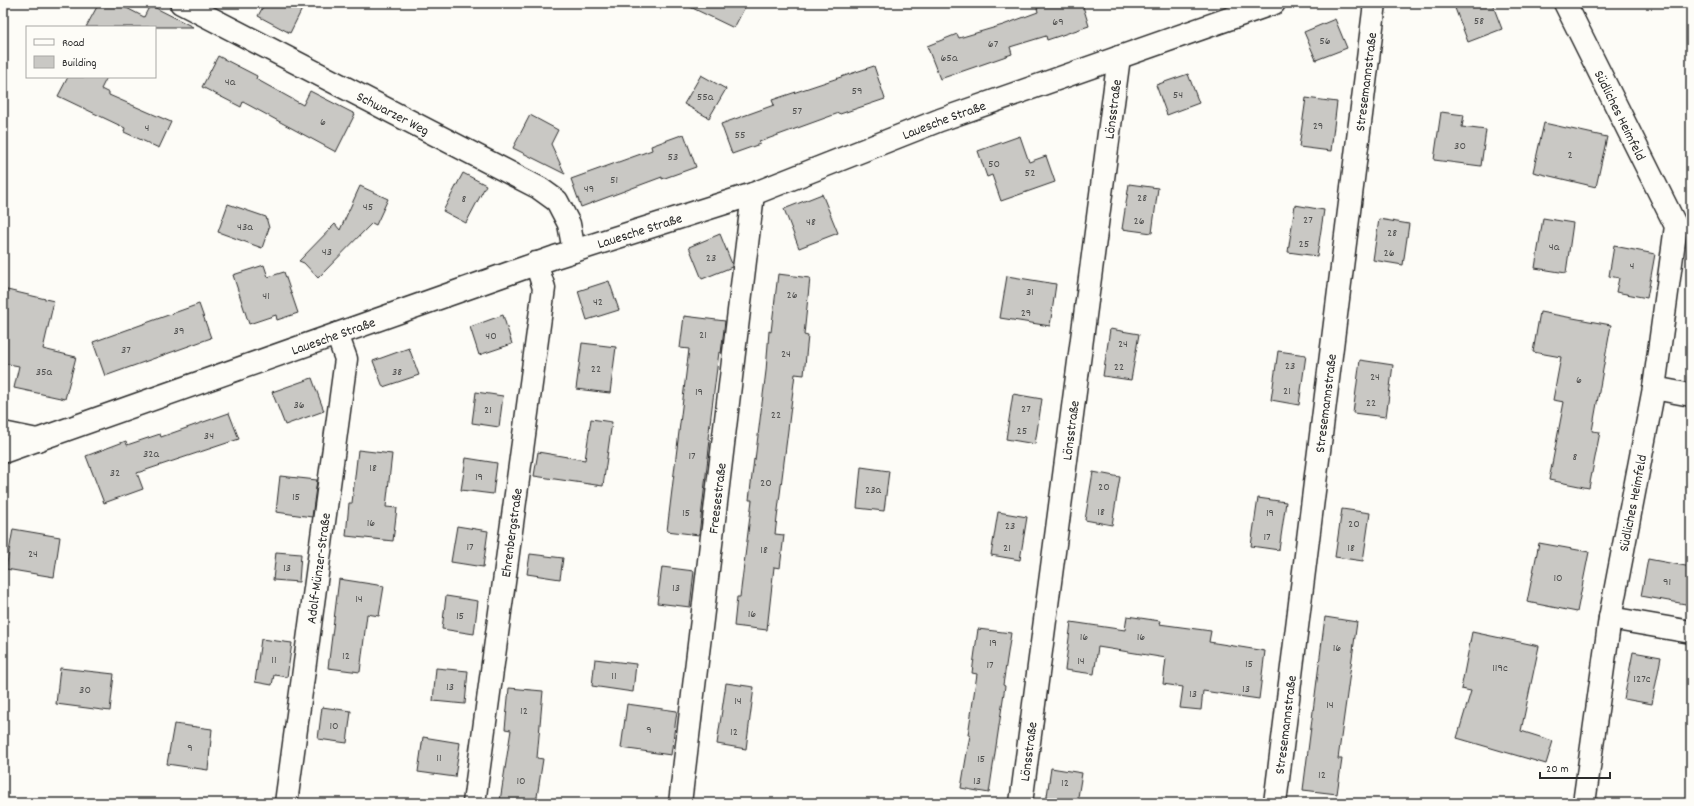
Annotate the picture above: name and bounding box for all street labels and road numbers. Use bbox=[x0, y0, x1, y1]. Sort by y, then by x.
street label: Stresemannstraße bbox=[1351, 31, 1383, 133]
street label: Südliches Heimfeld bbox=[1588, 67, 1650, 164]
street label: Lönsstraße bbox=[1100, 78, 1128, 140]
street label: Schwarzer Weg bbox=[353, 87, 432, 142]
street label: Lauesche Straße bbox=[900, 97, 989, 146]
street label: Lauesche Straße bbox=[595, 209, 685, 255]
street label: Lauesche Straße bbox=[289, 313, 378, 361]
street label: Stresemannstraße bbox=[1311, 353, 1343, 454]
street label: Lönsstraße bbox=[1058, 399, 1086, 462]
street label: Südliches Heimfeld bbox=[1615, 453, 1653, 554]
street label: Freesestraße bbox=[704, 462, 733, 535]
street label: Ehrenbergstraße bbox=[497, 487, 529, 579]
street label: Adolf-Münzer-Straße bbox=[302, 512, 337, 625]
street label: Stresemannstraße bbox=[1271, 674, 1303, 776]
street label: Lönsstraße bbox=[1016, 721, 1044, 783]

